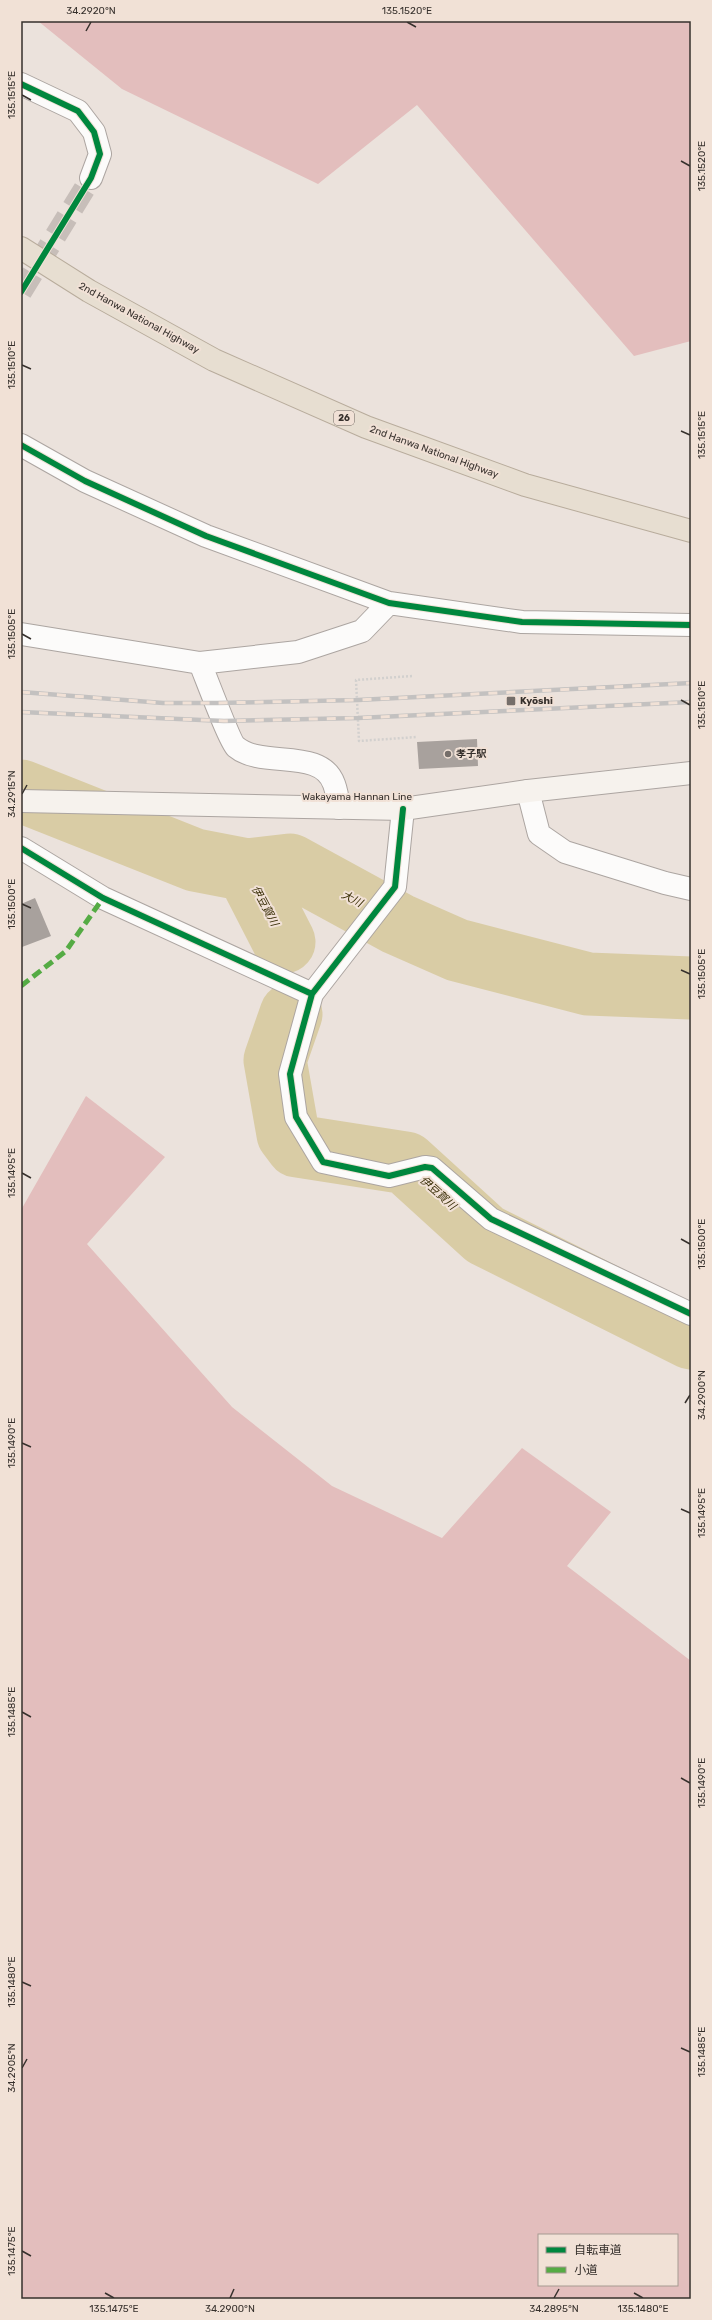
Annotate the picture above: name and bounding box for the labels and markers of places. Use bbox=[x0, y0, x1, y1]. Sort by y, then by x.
marker: Kyōshi bbox=[505, 695, 517, 707]
place label: Kyōshi bbox=[520, 695, 553, 707]
place label: 孝子駅 bbox=[456, 748, 487, 760]
marker: 孝子駅 bbox=[443, 749, 453, 759]

